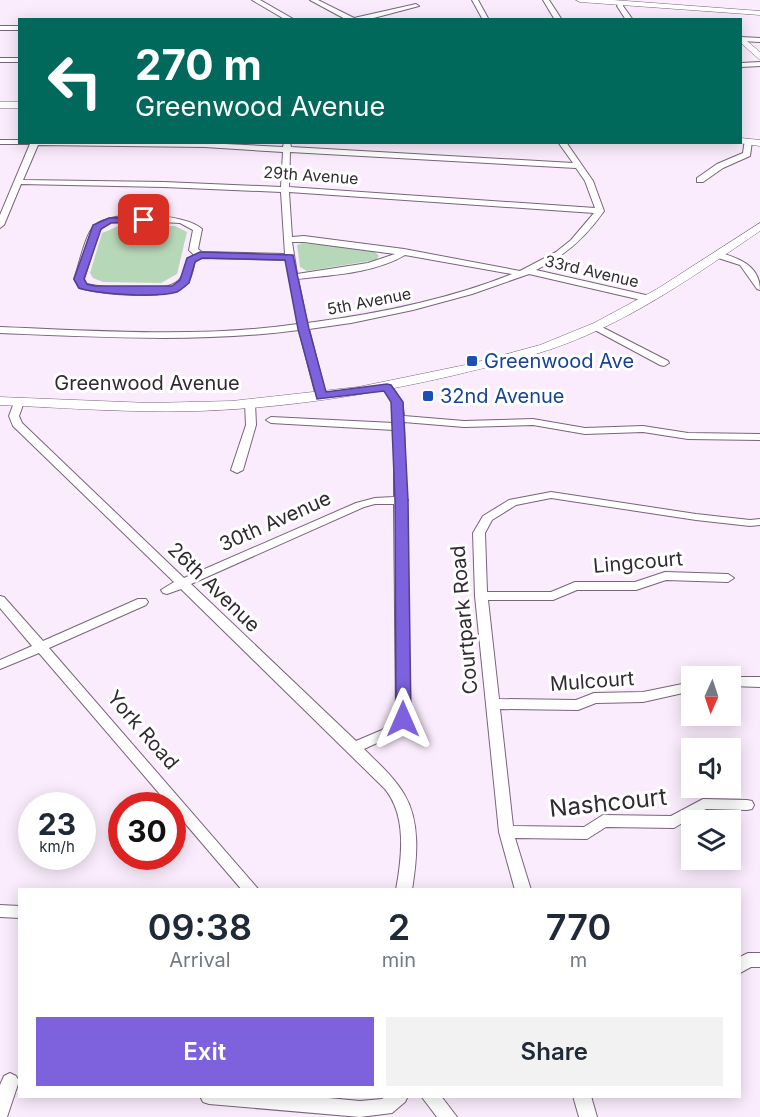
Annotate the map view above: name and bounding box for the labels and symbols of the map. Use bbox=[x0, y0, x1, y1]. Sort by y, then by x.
street label: 29th Avenue bbox=[263, 162, 359, 188]
pin bbox=[118, 194, 169, 245]
street label: 33rd Avenue bbox=[543, 250, 641, 292]
street label: 5th Avenue bbox=[325, 283, 413, 319]
place label: Greenwood Ave bbox=[484, 349, 634, 373]
marker: Greenwood Ave bbox=[465, 354, 479, 368]
street label: Greenwood Avenue bbox=[54, 371, 240, 395]
place label: 32nd Avenue bbox=[440, 384, 565, 408]
marker: 32nd Avenue bbox=[421, 389, 435, 403]
street label: 30th Avenue bbox=[216, 486, 334, 556]
street label: 26th Avenue bbox=[163, 537, 265, 637]
street label: Courtpark Road bbox=[446, 545, 482, 695]
street label: Lingcourt bbox=[592, 546, 684, 578]
street label: Mulcourt bbox=[549, 666, 635, 696]
north arrow bbox=[681, 666, 741, 726]
street label: York Road bbox=[102, 686, 184, 774]
position arrow bbox=[371, 687, 435, 751]
street label: Nashcourt bbox=[548, 782, 668, 823]
speed limit sign: 30 bbox=[108, 792, 186, 870]

